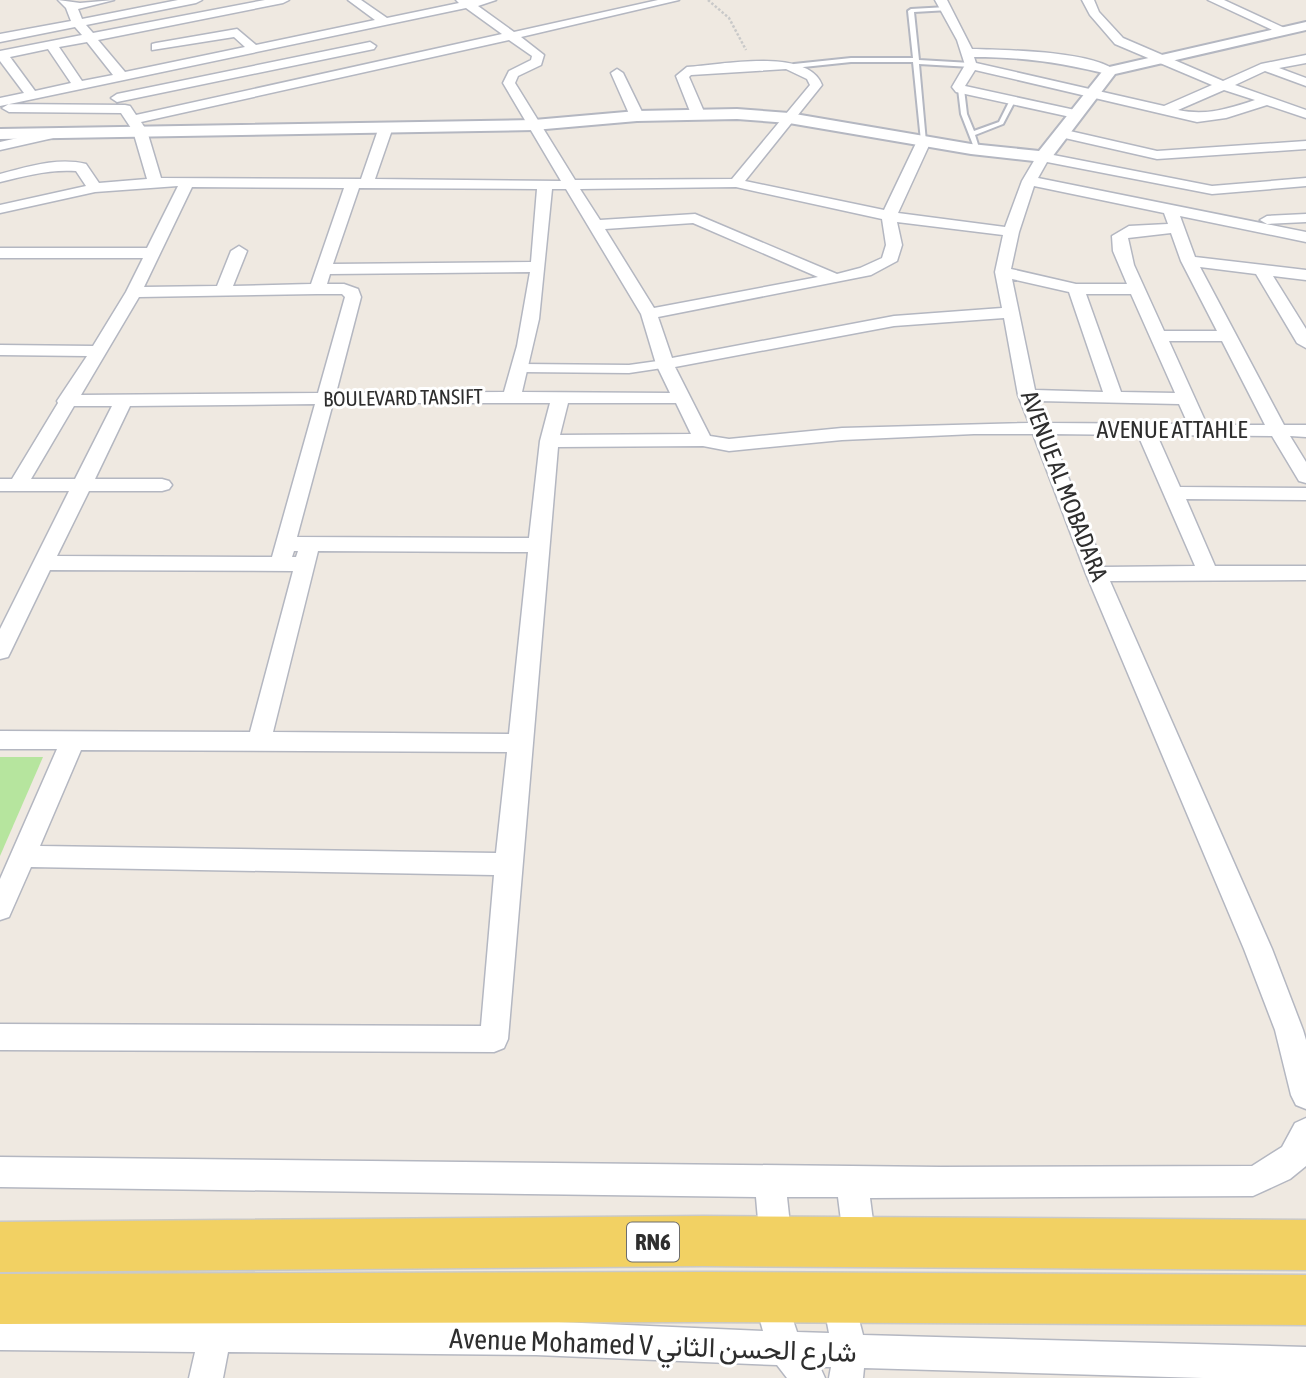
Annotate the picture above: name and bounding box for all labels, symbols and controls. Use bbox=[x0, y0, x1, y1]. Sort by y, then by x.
street label: BOULEVARD TANSIFT bbox=[323, 384, 483, 410]
street label: AVENUE AL MOBADARA bbox=[1016, 387, 1113, 585]
street label: AVENUE ATTAHLE bbox=[1096, 416, 1248, 443]
road number: RN6 bbox=[627, 1222, 679, 1261]
street label: Avenue Mohamed V شارع الحسن الثاني bbox=[449, 1322, 857, 1375]

